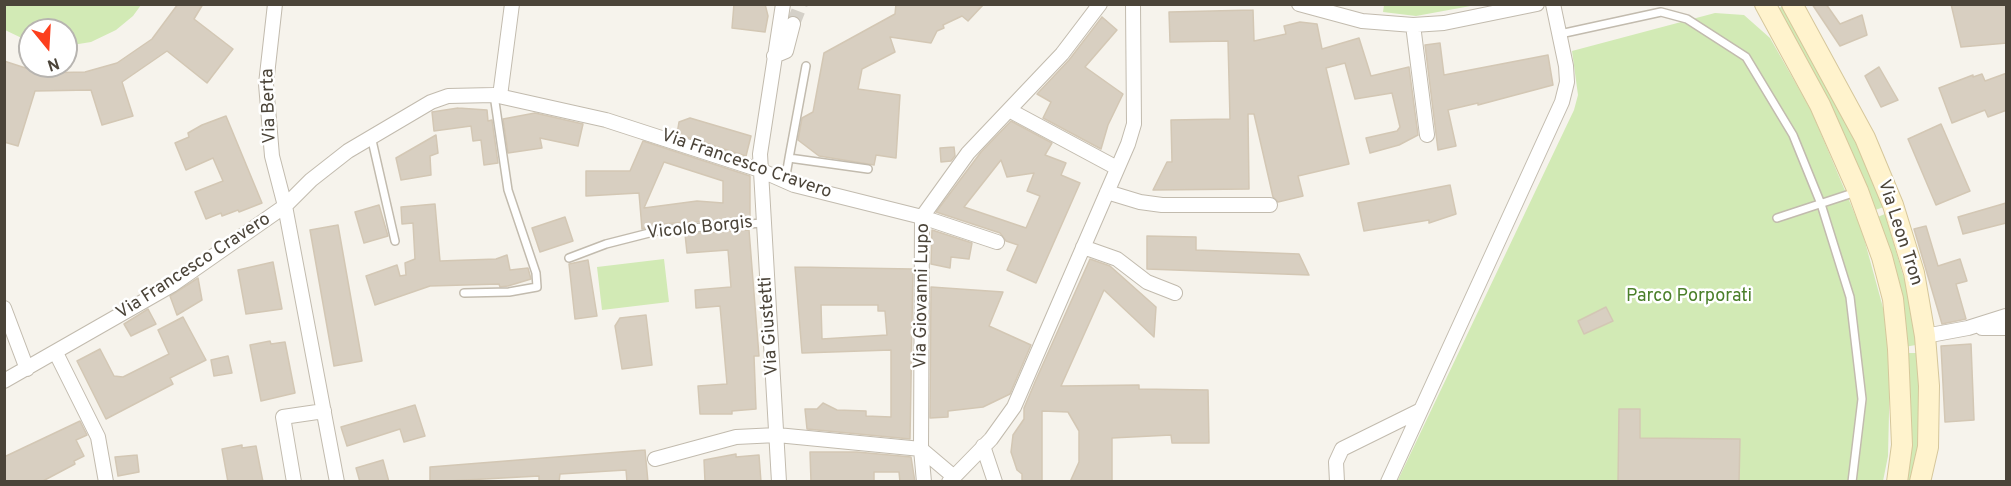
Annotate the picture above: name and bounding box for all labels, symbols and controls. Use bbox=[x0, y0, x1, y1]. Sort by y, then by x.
north arrow bbox=[18, 18, 78, 78]
text: N bbox=[44, 52, 62, 75]
street label: Via Berta bbox=[258, 68, 282, 144]
street label: Via Francesco Cravero bbox=[658, 126, 834, 204]
street label: Via Leon Tron bbox=[1872, 177, 1926, 289]
street label: Via Francesco Cravero bbox=[113, 209, 275, 325]
street label: Vicolo Borgis bbox=[646, 213, 754, 245]
street label: Via Giovanni Lupo bbox=[911, 223, 935, 369]
street label: Via Giustetti bbox=[756, 276, 784, 376]
park label: Parco Porporati bbox=[1626, 286, 1752, 308]

